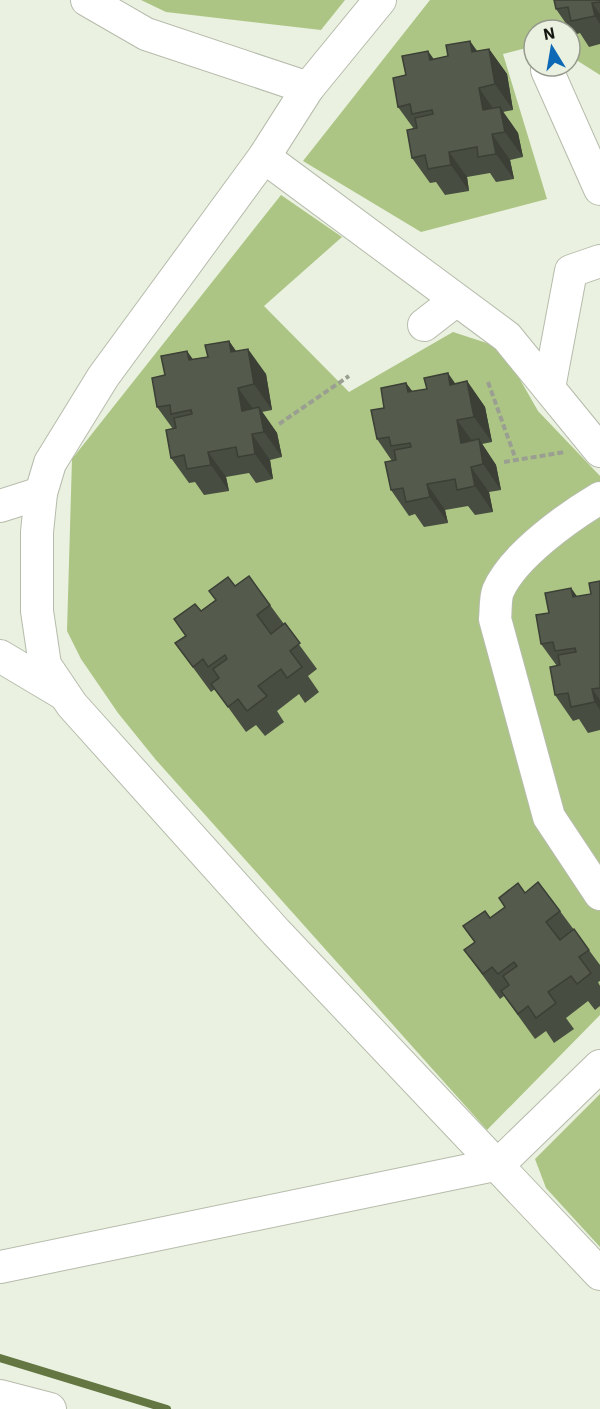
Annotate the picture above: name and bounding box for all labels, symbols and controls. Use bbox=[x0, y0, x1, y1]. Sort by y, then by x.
north arrow bbox=[522, 18, 582, 78]
text: N bbox=[542, 22, 557, 44]

